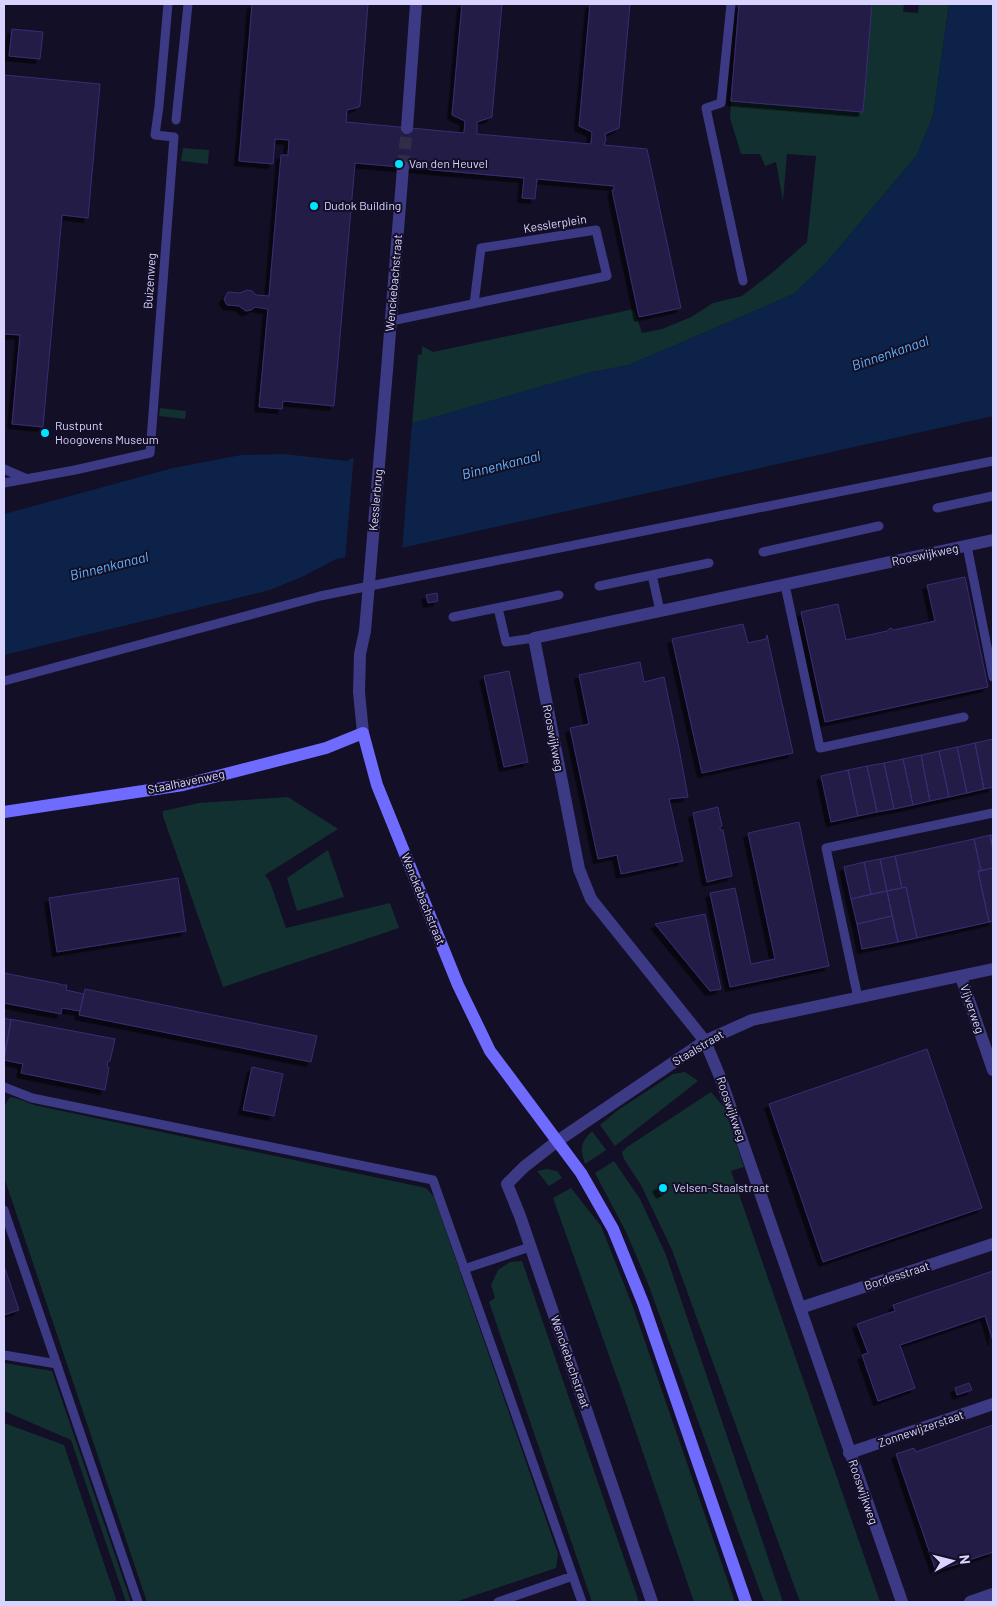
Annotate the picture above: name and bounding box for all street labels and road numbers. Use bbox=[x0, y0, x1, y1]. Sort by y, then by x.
street label: Kesslerplein bbox=[522, 211, 587, 235]
street label: Wenckebachstraat bbox=[382, 234, 404, 332]
street label: Buizenweg bbox=[140, 252, 158, 309]
street label: Kesslerbrug bbox=[365, 468, 385, 531]
street label: Rooswijkweg bbox=[890, 540, 959, 568]
street label: Rooswijkweg bbox=[541, 703, 567, 772]
street label: Staalhavenweg bbox=[146, 766, 226, 796]
street label: Wenckebachstraat bbox=[399, 851, 449, 946]
street label: Vijverweg bbox=[958, 982, 988, 1035]
street label: Staalstraat bbox=[669, 1026, 726, 1068]
street label: Rooswijkweg bbox=[714, 1074, 750, 1143]
street label: Bordesstraat bbox=[862, 1258, 931, 1292]
street label: Wenckebachstraat bbox=[548, 1313, 593, 1410]
street label: Zonnewijzerstaat bbox=[876, 1407, 965, 1449]
street label: Rooswijkweg bbox=[846, 1457, 882, 1526]

